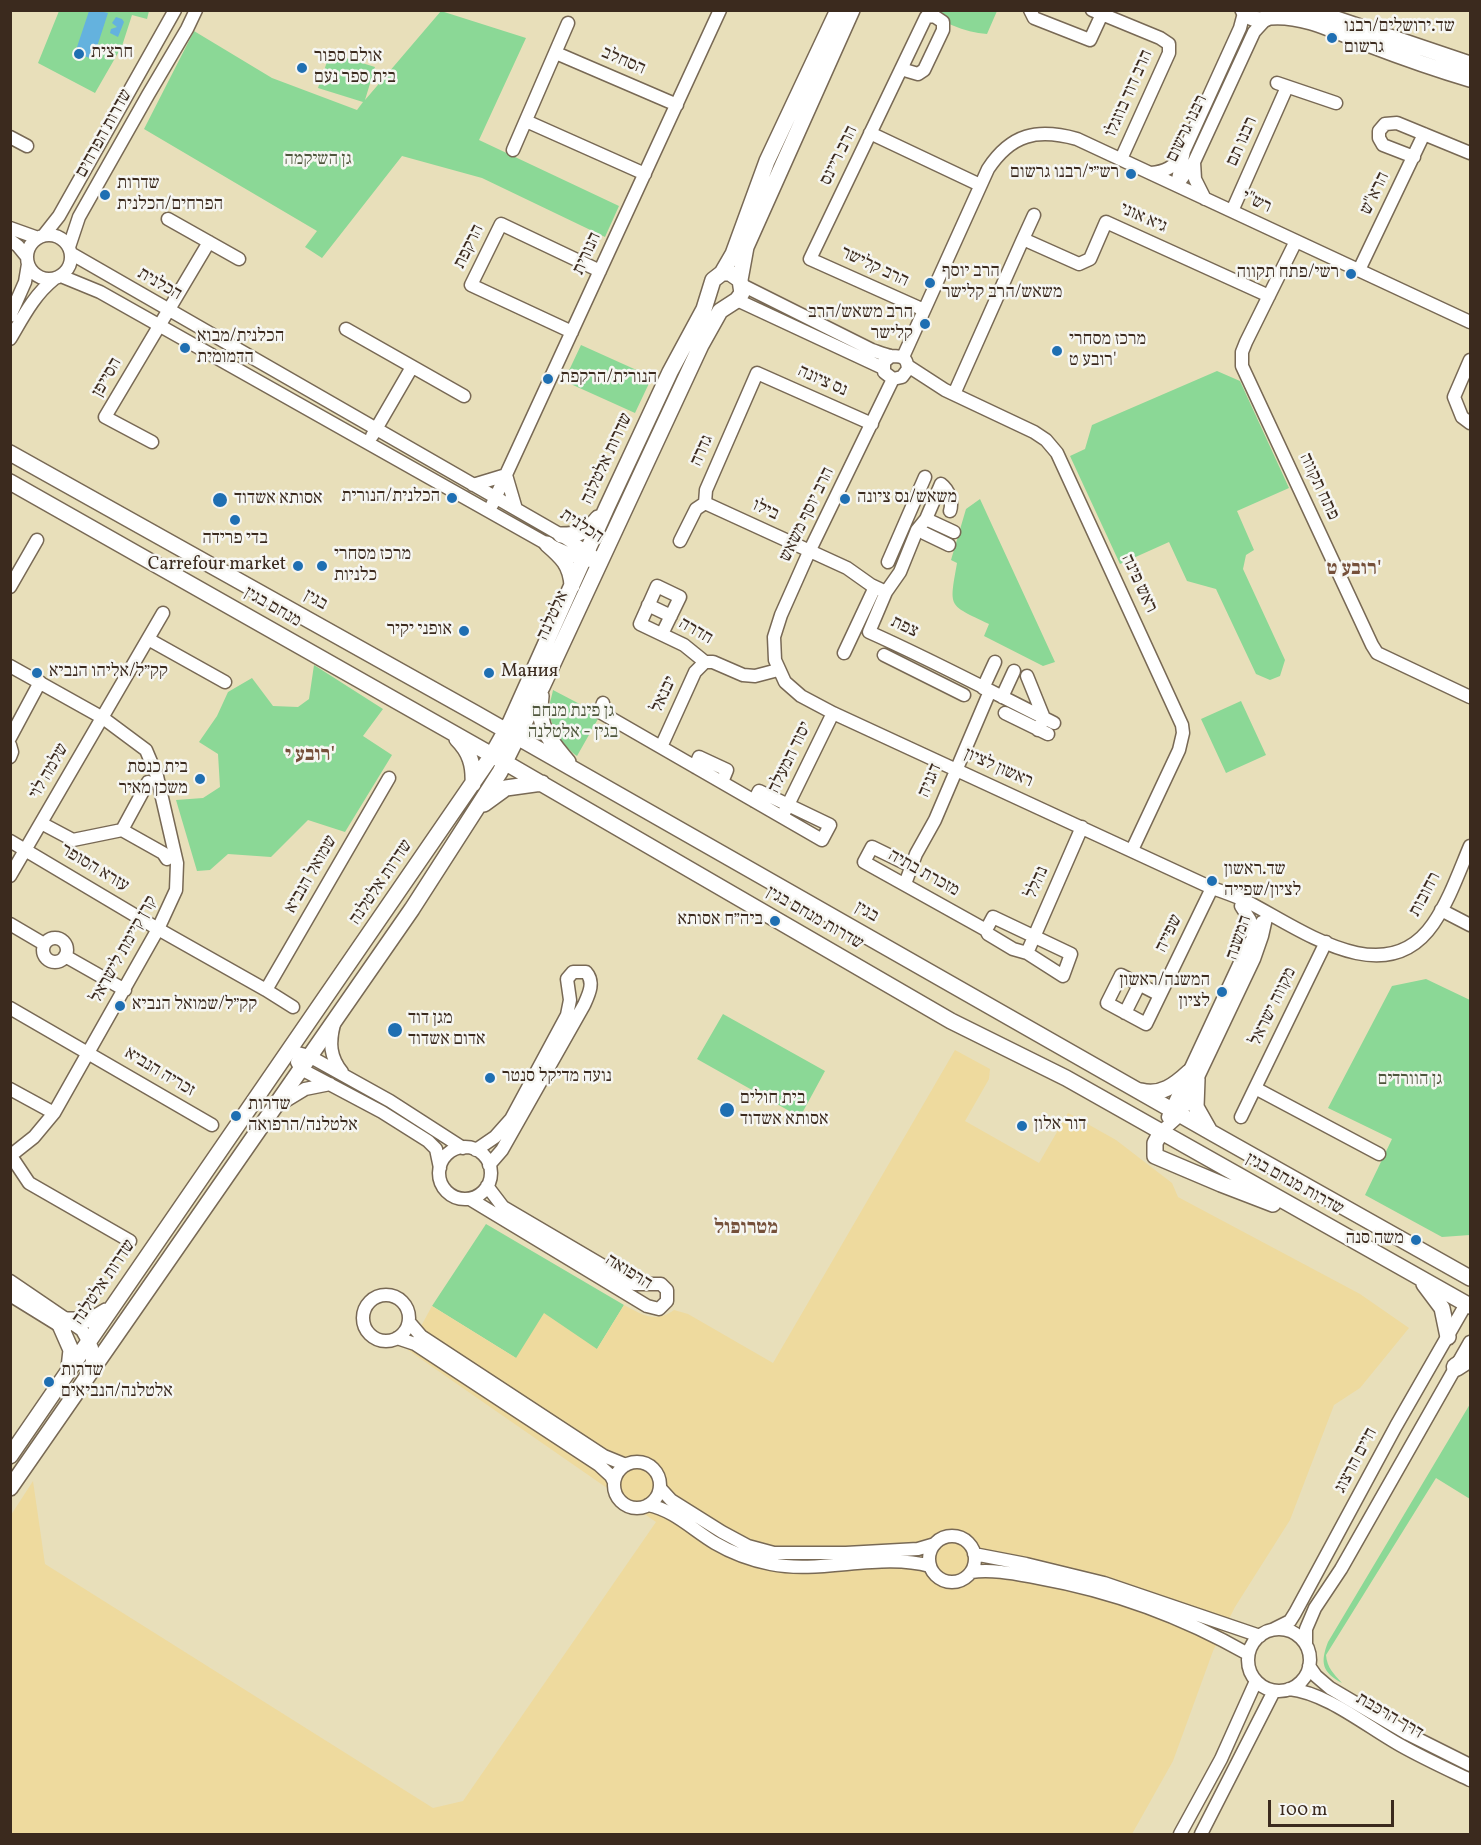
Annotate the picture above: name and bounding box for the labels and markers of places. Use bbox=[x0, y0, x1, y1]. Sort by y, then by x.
place label: שד.ירושלים/רבנו גרשום bbox=[1344, 17, 1455, 60]
marker: שד.ירושלים/רבנו גרשום bbox=[1325, 31, 1339, 45]
place label: חרצית bbox=[91, 43, 133, 65]
marker: חרצית bbox=[72, 47, 86, 61]
place label: אולם ספור בית ספר נעם bbox=[314, 47, 396, 90]
marker: אולם ספור בית ספר נעם bbox=[295, 61, 309, 75]
place label: רש״י/רבנו גרשום bbox=[1010, 163, 1119, 185]
marker: רש״י/רבנו גרשום bbox=[1124, 167, 1138, 181]
place label: שדרות הפרחים/הכלנית bbox=[117, 174, 223, 216]
marker: שדרות הפרחים/הכלנית bbox=[98, 188, 112, 202]
place label: הרב יוסף משאש/הרב קלישר bbox=[942, 262, 1063, 304]
place label: רשי/פתח תקווה bbox=[1237, 263, 1339, 285]
marker: רשי/פתח תקווה bbox=[1344, 267, 1358, 281]
marker: הרב יוסף משאש/הרב קלישר bbox=[923, 276, 937, 290]
place label: הרב משאש/הרב קלישר bbox=[808, 303, 913, 346]
marker: הרב משאש/הרב קלישר bbox=[918, 317, 932, 331]
place label: הכלנית/מבוא הדמומית bbox=[197, 327, 284, 370]
place label: מרכז מסחרי רובע ט' bbox=[1069, 330, 1146, 372]
marker: הכלנית/מבוא הדמומית bbox=[178, 341, 192, 355]
marker: מרכז מסחרי רובע ט' bbox=[1050, 344, 1064, 358]
place label: הנורית/הרקפת bbox=[560, 368, 657, 390]
marker: הנורית/הרקפת bbox=[541, 372, 555, 386]
place label: הכלנית/הנורית bbox=[341, 487, 440, 509]
place label: משאש/נס ציונה bbox=[857, 488, 957, 510]
place label: אסותא אשדוד bbox=[234, 489, 323, 511]
marker: אסותא אשדוד bbox=[211, 491, 229, 509]
marker: הכלנית/הנורית bbox=[445, 491, 459, 505]
marker: משאש/נס ציונה bbox=[838, 492, 852, 506]
marker: בדי פרידה bbox=[228, 513, 242, 527]
place label: בדי פרידה bbox=[202, 529, 268, 551]
place label: מרכז מסחרי כלניות bbox=[334, 545, 411, 588]
place label: Carrefour market bbox=[148, 555, 286, 577]
marker: Carrefour market bbox=[291, 559, 305, 573]
marker: מרכז מסחרי כלניות bbox=[315, 559, 329, 573]
place label: אופני יקיר bbox=[387, 620, 452, 642]
marker: אופני יקיר bbox=[457, 624, 471, 638]
place label: קק״ל/אליהו הנביא bbox=[49, 662, 168, 684]
place label: Мания bbox=[501, 662, 558, 684]
marker: קק״ל/אליהו הנביא bbox=[30, 666, 44, 680]
marker: Мания bbox=[482, 666, 496, 680]
place label: בית כנסת משכן מאיר bbox=[119, 758, 188, 800]
marker: בית כנסת משכן מאיר bbox=[193, 772, 207, 786]
place label: שד.ראשון לציון/שפייה bbox=[1224, 860, 1301, 902]
marker: שד.ראשון לציון/שפייה bbox=[1205, 874, 1219, 888]
place label: ביה״ח אסותא bbox=[677, 910, 763, 932]
marker: ביה״ח אסותא bbox=[768, 914, 782, 928]
place label: המשנה/ראשון לציון bbox=[1119, 971, 1210, 1014]
marker: המשנה/ראשון לציון bbox=[1215, 985, 1229, 999]
place label: קק״ל/שמואל הנביא bbox=[132, 995, 257, 1017]
marker: קק״ל/שמואל הנביא bbox=[113, 999, 127, 1013]
place label: מגן דוד אדום אשדוד bbox=[408, 1009, 486, 1052]
marker: מגן דוד אדום אשדוד bbox=[386, 1021, 404, 1039]
place label: נועה מדיקל סנטר bbox=[502, 1067, 612, 1089]
marker: נועה מדיקל סנטר bbox=[483, 1071, 497, 1085]
place label: בית חולים אסותא אשדוד bbox=[740, 1089, 829, 1132]
place label: שדרות אלטלנה/הרפואה bbox=[248, 1095, 358, 1138]
marker: בית חולים אסותא אשדוד bbox=[718, 1101, 736, 1119]
marker: שדרות אלטלנה/הרפואה bbox=[229, 1109, 243, 1123]
place label: דור אלון bbox=[1034, 1115, 1086, 1137]
marker: דור אלון bbox=[1015, 1119, 1029, 1133]
place label: משה סנה bbox=[1345, 1229, 1404, 1251]
marker: משה סנה bbox=[1409, 1233, 1423, 1247]
place label: שדרות אלטלנה/הנביאים bbox=[61, 1361, 173, 1404]
marker: שדרות אלטלנה/הנביאים bbox=[42, 1375, 56, 1389]

